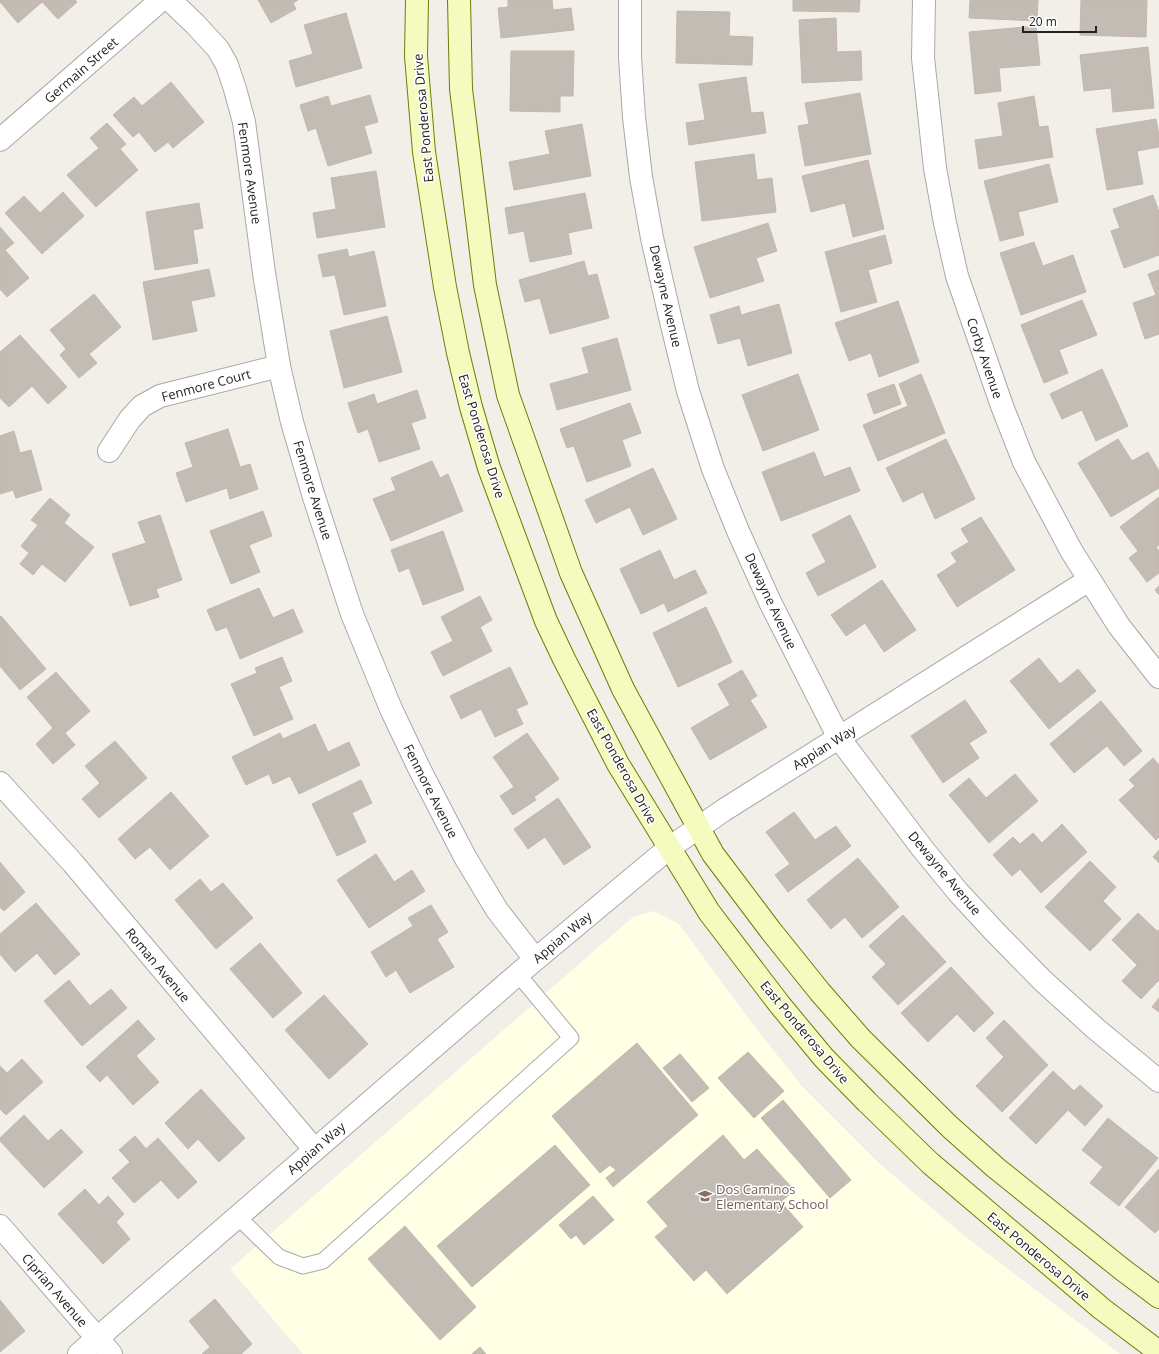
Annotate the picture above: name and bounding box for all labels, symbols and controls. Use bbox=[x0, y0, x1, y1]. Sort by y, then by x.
scale bar bbox=[1023, 8, 1096, 34]
text: 20 m bbox=[1029, 13, 1057, 30]
street label: Germain Street bbox=[40, 33, 122, 107]
street label: East Ponderosa Drive bbox=[408, 53, 438, 183]
street label: Fenmore Avenue bbox=[234, 121, 266, 225]
street label: Dewayne Avenue bbox=[645, 243, 687, 349]
street label: Corby Avenue bbox=[963, 315, 1007, 401]
street label: Fenmore Court bbox=[159, 364, 253, 406]
street label: East Ponderosa Drive bbox=[454, 372, 510, 500]
street label: Fenmore Avenue bbox=[289, 438, 337, 542]
street label: Dewayne Avenue bbox=[741, 550, 801, 652]
street label: East Ponderosa Drive bbox=[583, 705, 661, 827]
street label: Appian Way bbox=[789, 720, 860, 774]
street label: Fenmore Avenue bbox=[400, 741, 462, 841]
street label: Dewayne Avenue bbox=[905, 827, 985, 919]
street label: Appian Way bbox=[529, 907, 596, 967]
street label: Roman Avenue bbox=[122, 924, 194, 1006]
street label: East Ponderosa Drive bbox=[757, 977, 853, 1087]
street label: Appian Way bbox=[283, 1117, 349, 1178]
place label: Dos Caminos Elementary School bbox=[716, 1180, 828, 1213]
school or university icon: Dos Caminos Elementary School bbox=[697, 1188, 713, 1204]
street label: East Ponderosa Drive bbox=[984, 1208, 1094, 1304]
street label: Ciprian Avenue bbox=[18, 1249, 92, 1331]

